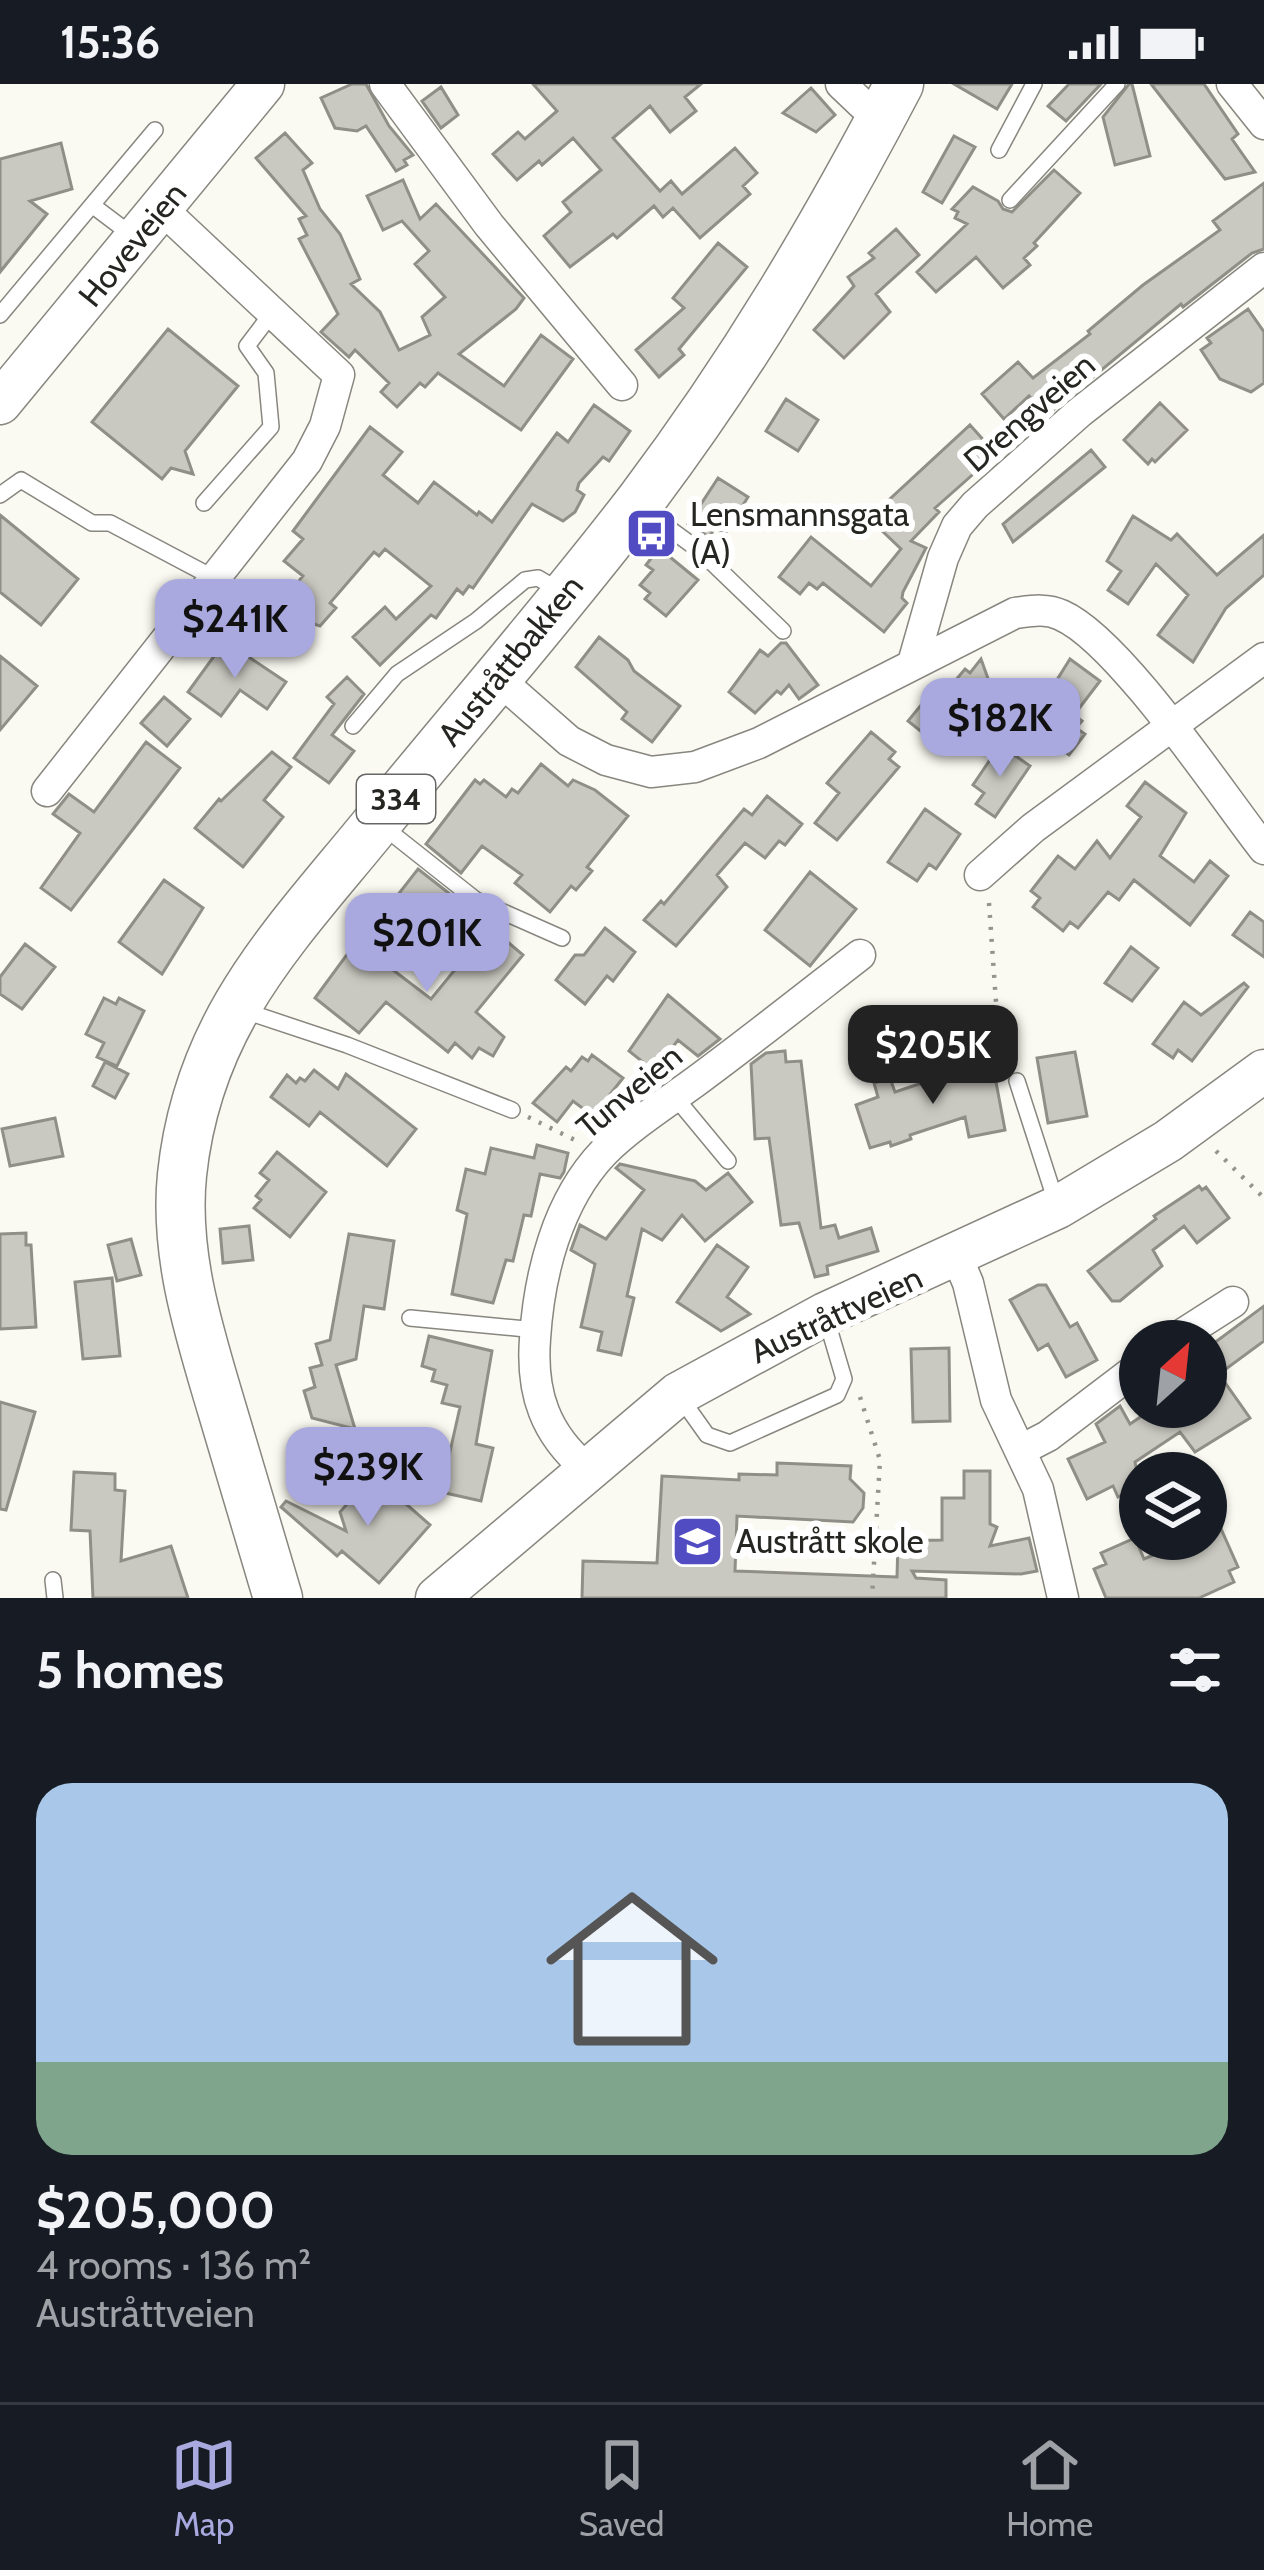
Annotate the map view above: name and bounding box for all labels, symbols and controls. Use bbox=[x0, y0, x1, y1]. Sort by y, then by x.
text: 15:36 bbox=[60, 15, 160, 69]
street label: Hoveveien bbox=[70, 174, 194, 314]
street label: Drengveien bbox=[955, 344, 1103, 480]
place label: Lensmannsgata (A) bbox=[690, 494, 910, 572]
bus stop icon: Lensmannsgata (A) bbox=[623, 505, 679, 561]
street label: Austråttbakken bbox=[429, 566, 591, 754]
pin: $241K bbox=[151, 579, 319, 681]
text: $241K bbox=[182, 594, 288, 642]
pin: $182K bbox=[916, 678, 1084, 780]
text: $182K bbox=[947, 693, 1053, 741]
road number: 334 bbox=[357, 775, 435, 823]
pin: $201K bbox=[343, 893, 511, 995]
text: $201K bbox=[372, 908, 482, 956]
pin: $205K bbox=[849, 1005, 1017, 1107]
text: $205K bbox=[875, 1020, 991, 1068]
street label: Tunveien bbox=[568, 1035, 690, 1147]
street label: Austråttveien bbox=[744, 1257, 928, 1371]
north arrow bbox=[1119, 1320, 1227, 1428]
map controls bbox=[1119, 1320, 1227, 1560]
pin: $239K bbox=[284, 1427, 452, 1529]
text: $239K bbox=[313, 1442, 423, 1490]
button: layers bbox=[1119, 1452, 1227, 1560]
school or university icon: Austrått skole bbox=[669, 1513, 725, 1569]
place label: Austrått skole bbox=[736, 1521, 924, 1561]
icon: filters bbox=[1162, 1637, 1228, 1703]
text: 5 homes bbox=[36, 1639, 224, 1701]
icon: home bbox=[524, 1861, 740, 2077]
text: $205,000 bbox=[36, 2179, 275, 2241]
text: 4 rooms · 136 m² bbox=[36, 2241, 311, 2289]
text: Austråttveien bbox=[36, 2289, 255, 2337]
tab: Map bbox=[171, 2432, 237, 2544]
tab: Saved bbox=[579, 2432, 664, 2544]
tab: Home bbox=[1006, 2432, 1093, 2544]

